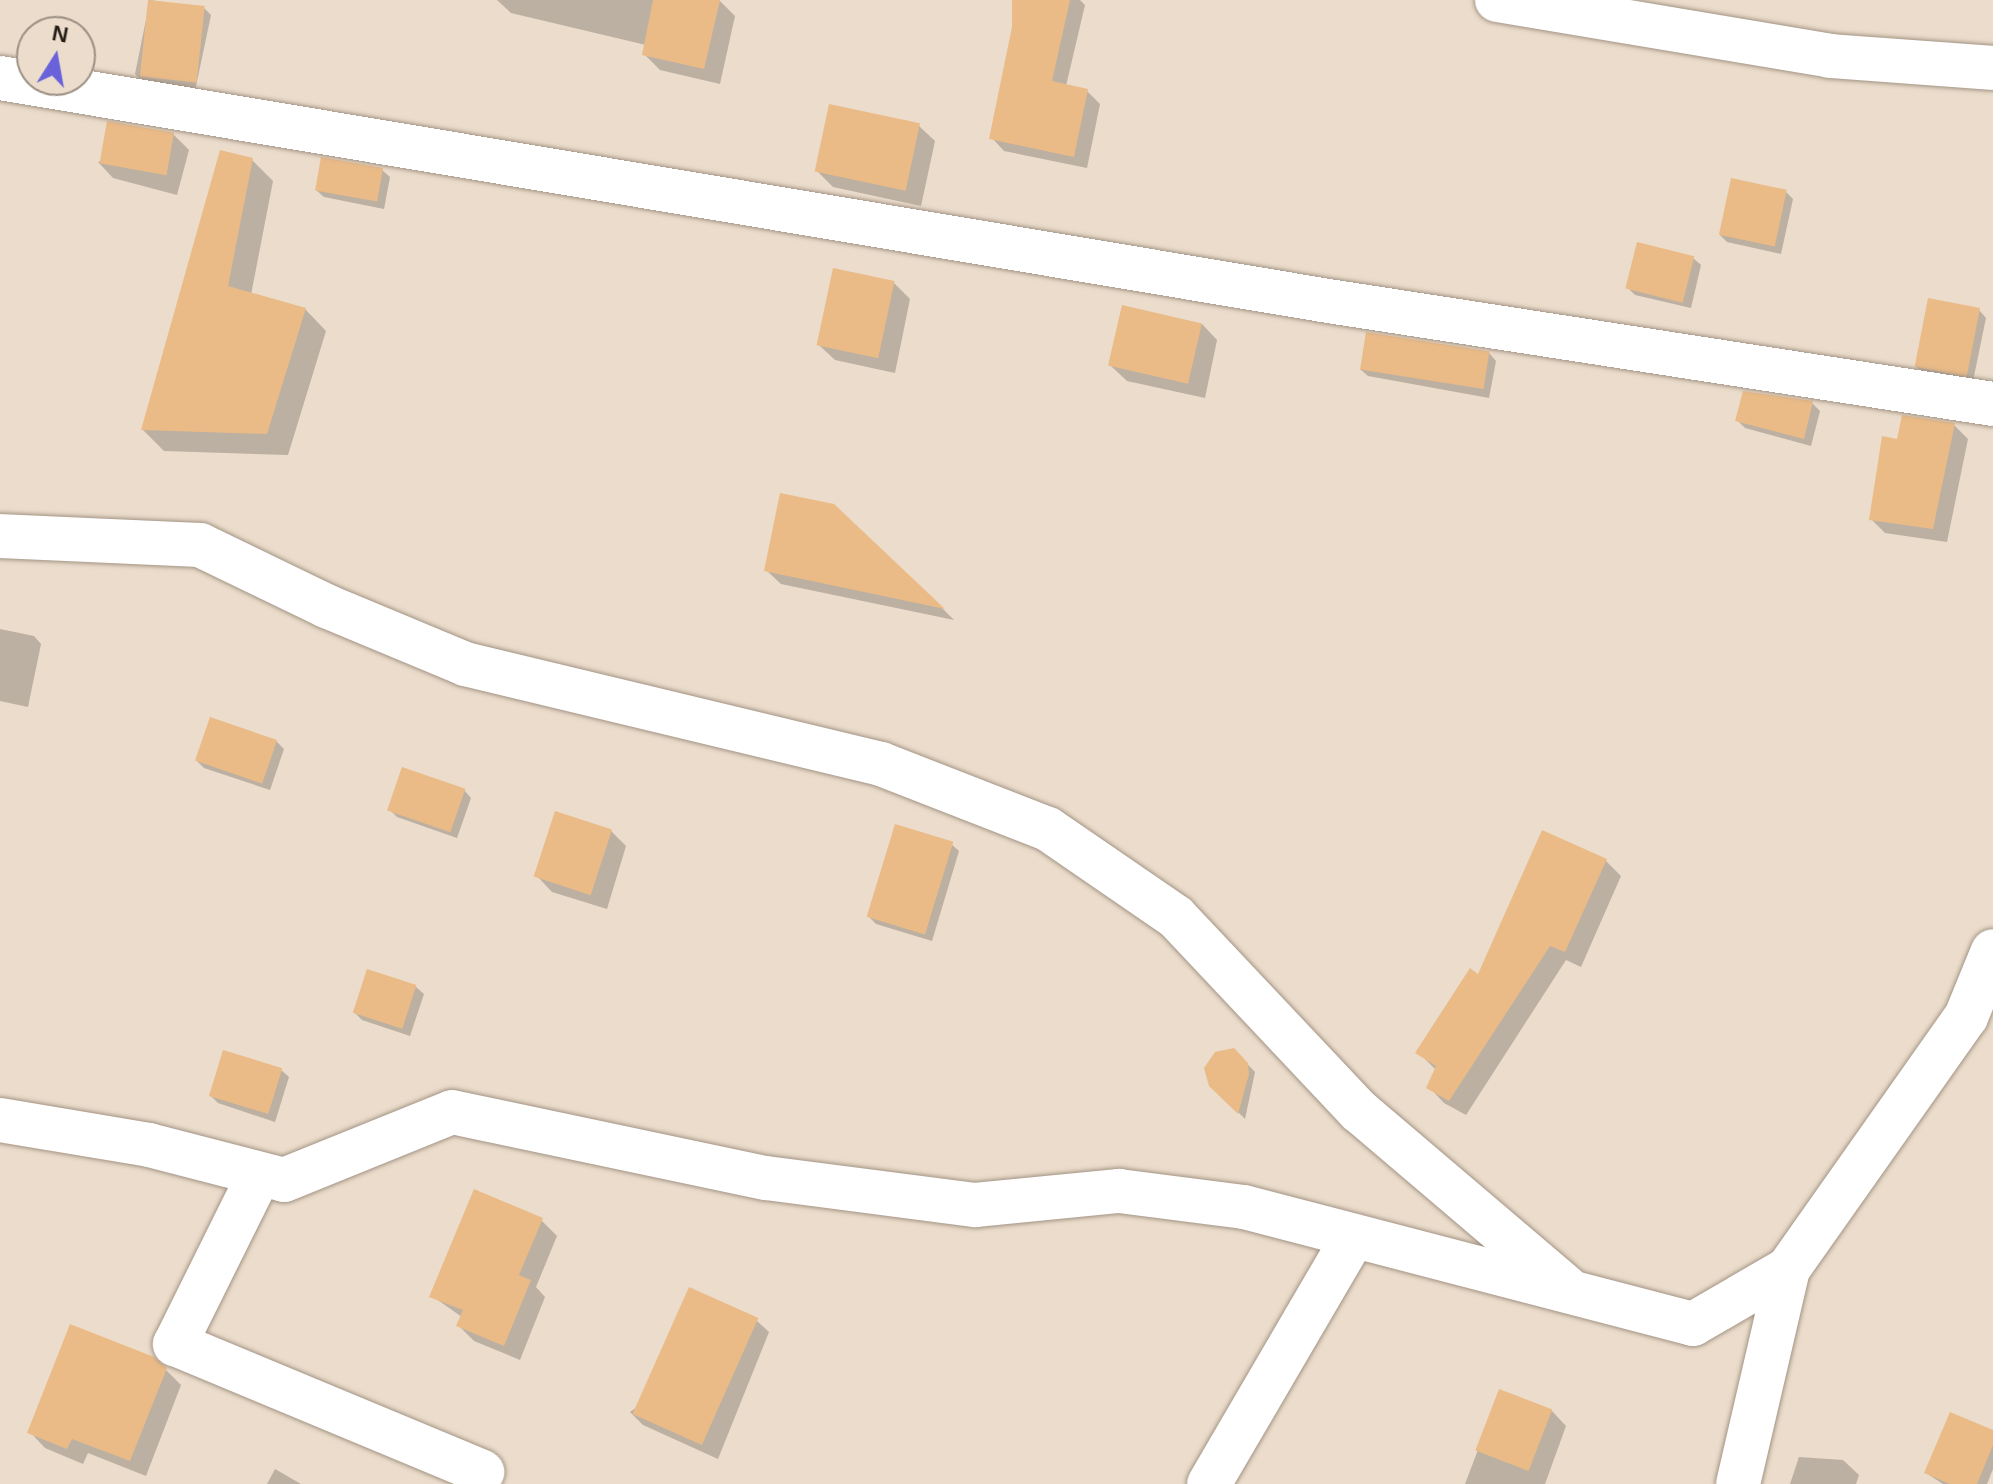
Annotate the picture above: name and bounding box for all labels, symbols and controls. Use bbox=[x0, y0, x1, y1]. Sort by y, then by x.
north arrow bbox=[16, 16, 96, 96]
text: N bbox=[50, 20, 70, 48]

